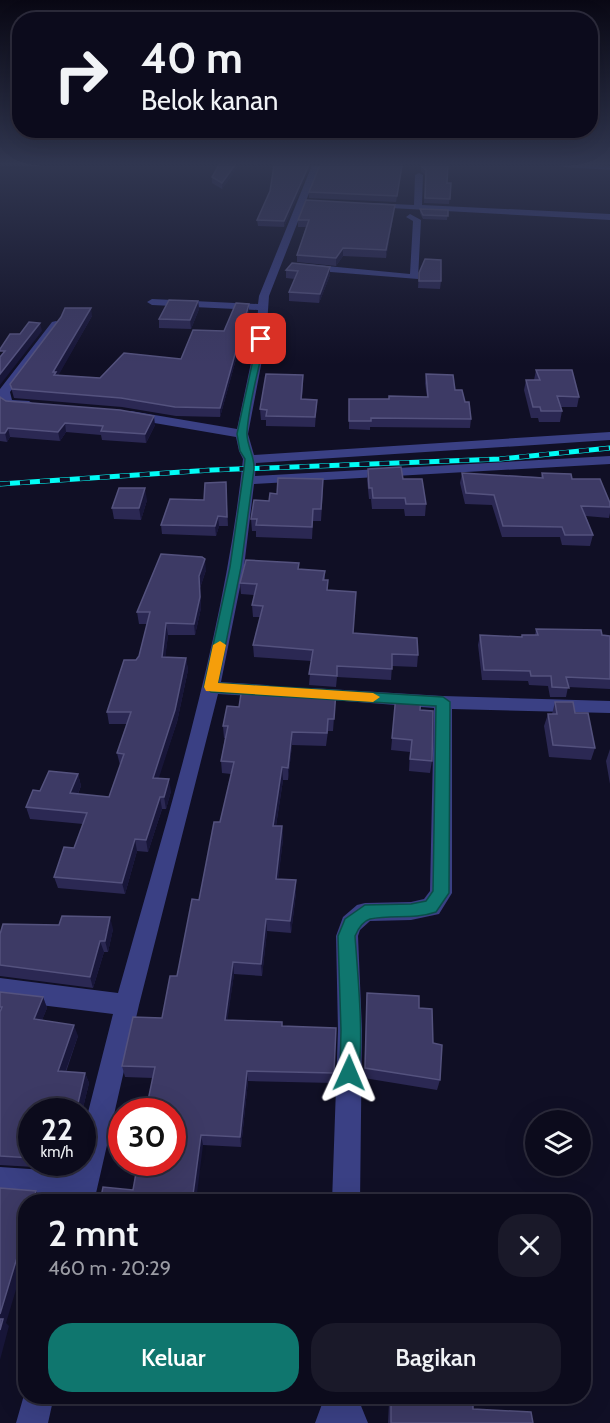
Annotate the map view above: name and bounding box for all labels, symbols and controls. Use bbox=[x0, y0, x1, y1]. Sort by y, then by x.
text: 40 m bbox=[141, 32, 243, 84]
icon: right bbox=[42, 36, 120, 114]
text: Belok kanan bbox=[141, 84, 278, 117]
pin bbox=[235, 313, 286, 364]
icon: arrive bbox=[244, 322, 277, 355]
position arrow bbox=[317, 1041, 381, 1105]
speed limit sign: 30 bbox=[108, 1098, 186, 1176]
map controls bbox=[525, 1110, 591, 1176]
button: layers bbox=[525, 1110, 591, 1176]
text: 22 bbox=[41, 1111, 73, 1148]
text: km/h bbox=[41, 1143, 73, 1161]
text: 2 mnt bbox=[48, 1211, 138, 1255]
button: close bbox=[498, 1214, 561, 1277]
text: 460 m · 20:29 bbox=[48, 1256, 171, 1280]
button: Keluar bbox=[48, 1323, 299, 1392]
button: Bagikan bbox=[311, 1323, 561, 1392]

